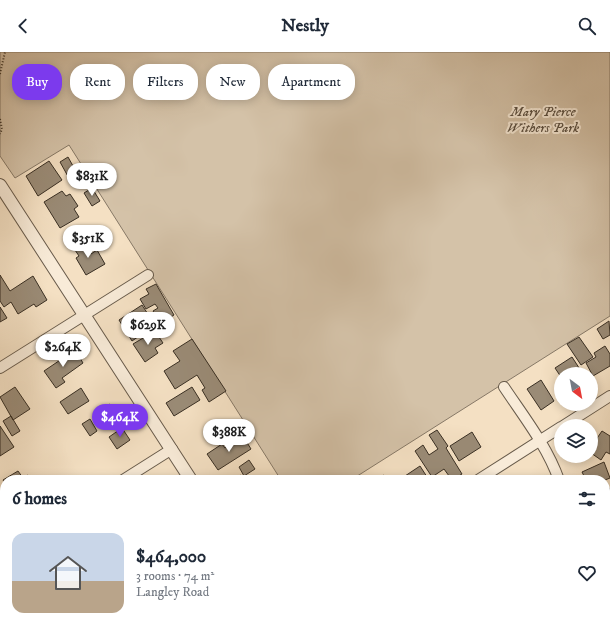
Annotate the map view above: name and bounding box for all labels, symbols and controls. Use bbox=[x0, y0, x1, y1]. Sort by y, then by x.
icon: back bbox=[12, 15, 34, 37]
text: Nestly bbox=[281, 15, 329, 37]
icon: search bbox=[576, 15, 598, 37]
chip: Buy bbox=[12, 64, 62, 100]
chip: Rent bbox=[70, 64, 125, 100]
chip: Filters bbox=[133, 64, 198, 100]
chip: New bbox=[206, 64, 260, 100]
chip: Apartment bbox=[268, 64, 355, 100]
park label: Mary Pierce Withers Park bbox=[507, 103, 579, 137]
pin: $831K bbox=[64, 163, 120, 197]
text: $831K bbox=[76, 168, 108, 184]
pin: $351K bbox=[60, 225, 116, 259]
text: $351K bbox=[72, 230, 104, 246]
pin: $629K bbox=[120, 312, 176, 346]
text: $629K bbox=[130, 317, 166, 333]
pin: $264K bbox=[35, 334, 91, 368]
text: $264K bbox=[45, 339, 81, 355]
north arrow bbox=[554, 367, 598, 411]
map controls bbox=[554, 367, 598, 463]
pin: $464K bbox=[92, 404, 148, 438]
text: $464K bbox=[101, 409, 139, 425]
pin: $388K bbox=[201, 419, 257, 453]
button: layers bbox=[554, 419, 598, 463]
text: $388K bbox=[212, 424, 246, 440]
text: 6 homes bbox=[12, 488, 67, 510]
icon: filters bbox=[576, 488, 598, 510]
text: $464,000 bbox=[136, 546, 206, 568]
icon: home bbox=[44, 549, 92, 597]
icon: heart bbox=[576, 562, 598, 584]
text: 3 rooms · 74 m² bbox=[136, 568, 214, 584]
text: Langley Road bbox=[136, 584, 209, 600]

